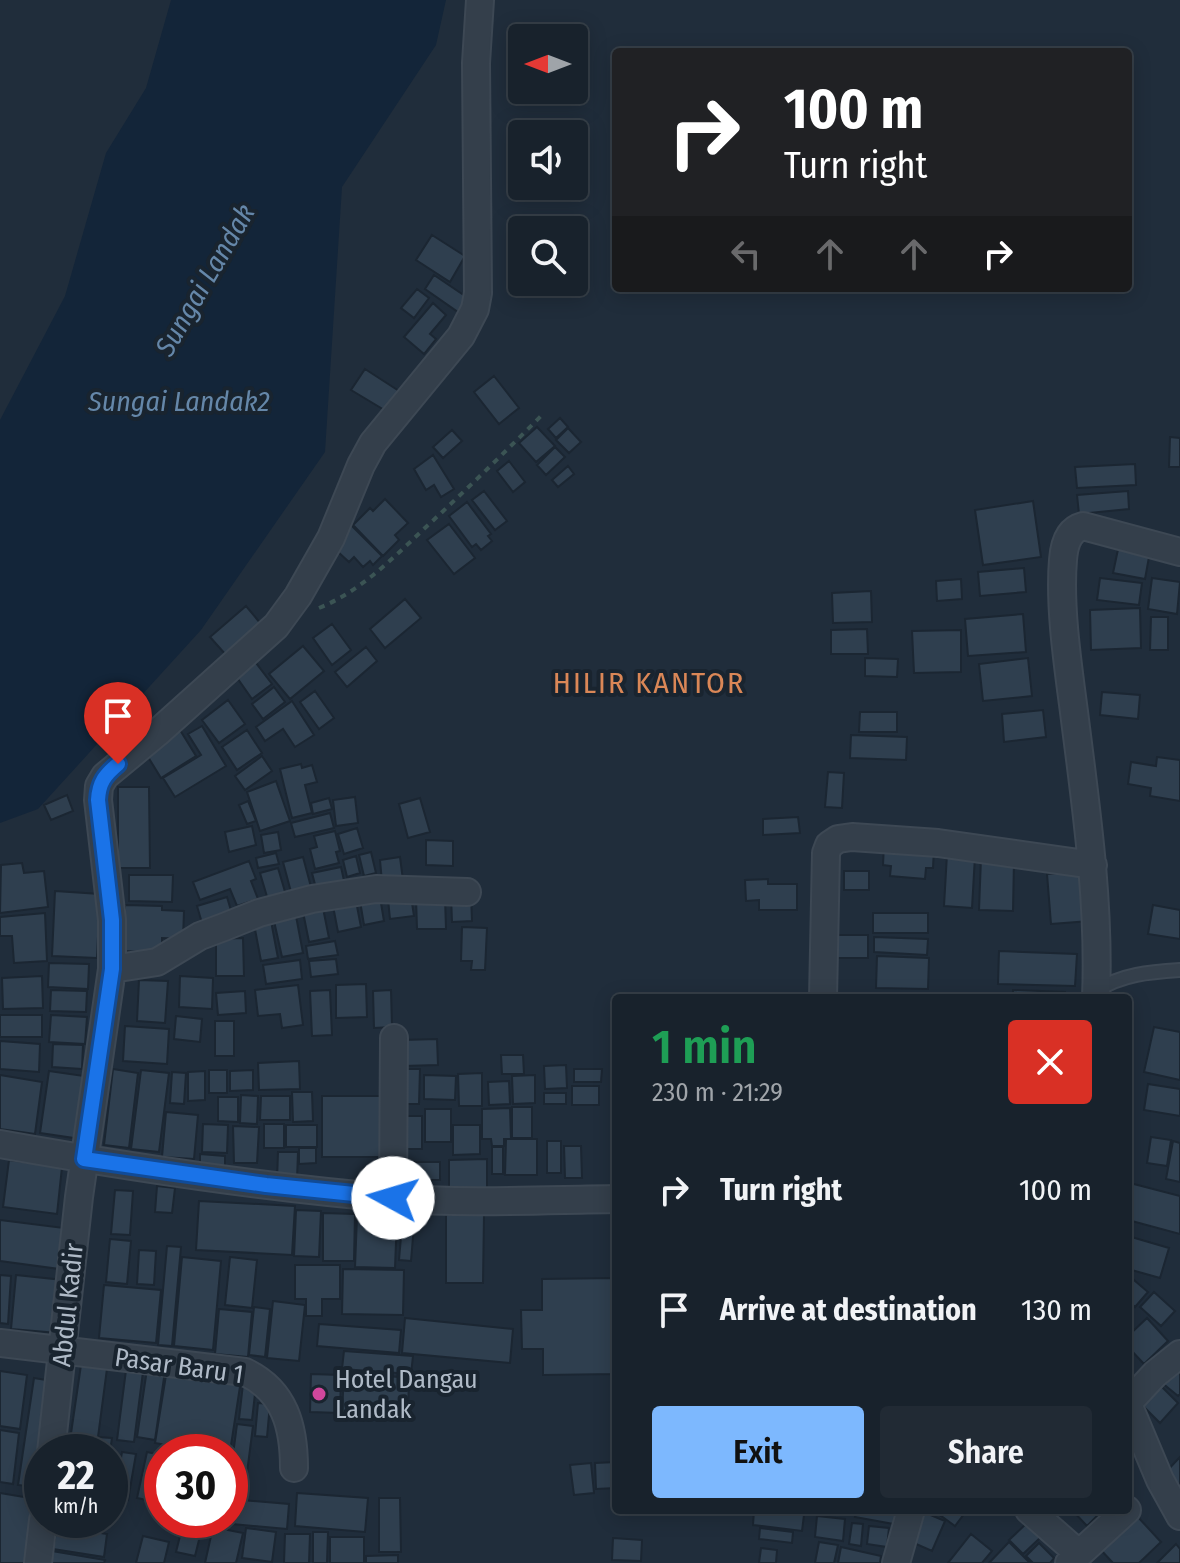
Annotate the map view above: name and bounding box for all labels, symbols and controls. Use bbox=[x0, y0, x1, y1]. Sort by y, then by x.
north arrow bbox=[508, 24, 588, 104]
map controls bbox=[508, 24, 588, 296]
text: 100 m bbox=[784, 76, 923, 143]
icon: right bbox=[652, 80, 756, 184]
button: sound bbox=[508, 120, 588, 200]
text: Turn right bbox=[784, 144, 927, 188]
water label: Sungai Landak bbox=[148, 198, 262, 363]
button: search bbox=[508, 216, 588, 296]
icon: left bbox=[724, 232, 768, 276]
icon: ahead bbox=[808, 232, 852, 276]
icon: ahead bbox=[892, 232, 936, 276]
icon: right bbox=[976, 232, 1020, 276]
water label: Sungai Landak2 bbox=[87, 385, 270, 418]
district label: HILIR KANTOR bbox=[553, 665, 745, 701]
pin bbox=[84, 682, 152, 764]
icon: arrive bbox=[96, 694, 140, 738]
text: 1 min bbox=[652, 1018, 757, 1076]
button: close bbox=[1008, 1020, 1092, 1104]
text: 230 m · 21:29 bbox=[652, 1077, 783, 1108]
position arrow bbox=[351, 1156, 435, 1240]
icon: right bbox=[652, 1168, 696, 1212]
text: Turn right bbox=[720, 1172, 842, 1208]
text: 100 m bbox=[1019, 1172, 1092, 1208]
street label: Abdul Kadir bbox=[46, 1242, 90, 1368]
icon: arrive bbox=[652, 1288, 696, 1332]
text: Arrive at destination bbox=[720, 1292, 977, 1328]
text: 130 m bbox=[1021, 1292, 1092, 1328]
street label: Pasar Baru 1 bbox=[113, 1342, 245, 1390]
place label: Hotel Dangau Landak bbox=[335, 1364, 478, 1425]
marker: Hotel Dangau Landak bbox=[310, 1385, 328, 1403]
button: Exit bbox=[652, 1406, 864, 1498]
button: Share bbox=[880, 1406, 1092, 1498]
speed limit sign: 30 bbox=[144, 1434, 248, 1538]
text: 22 bbox=[57, 1452, 95, 1500]
text: km/h bbox=[54, 1494, 98, 1518]

